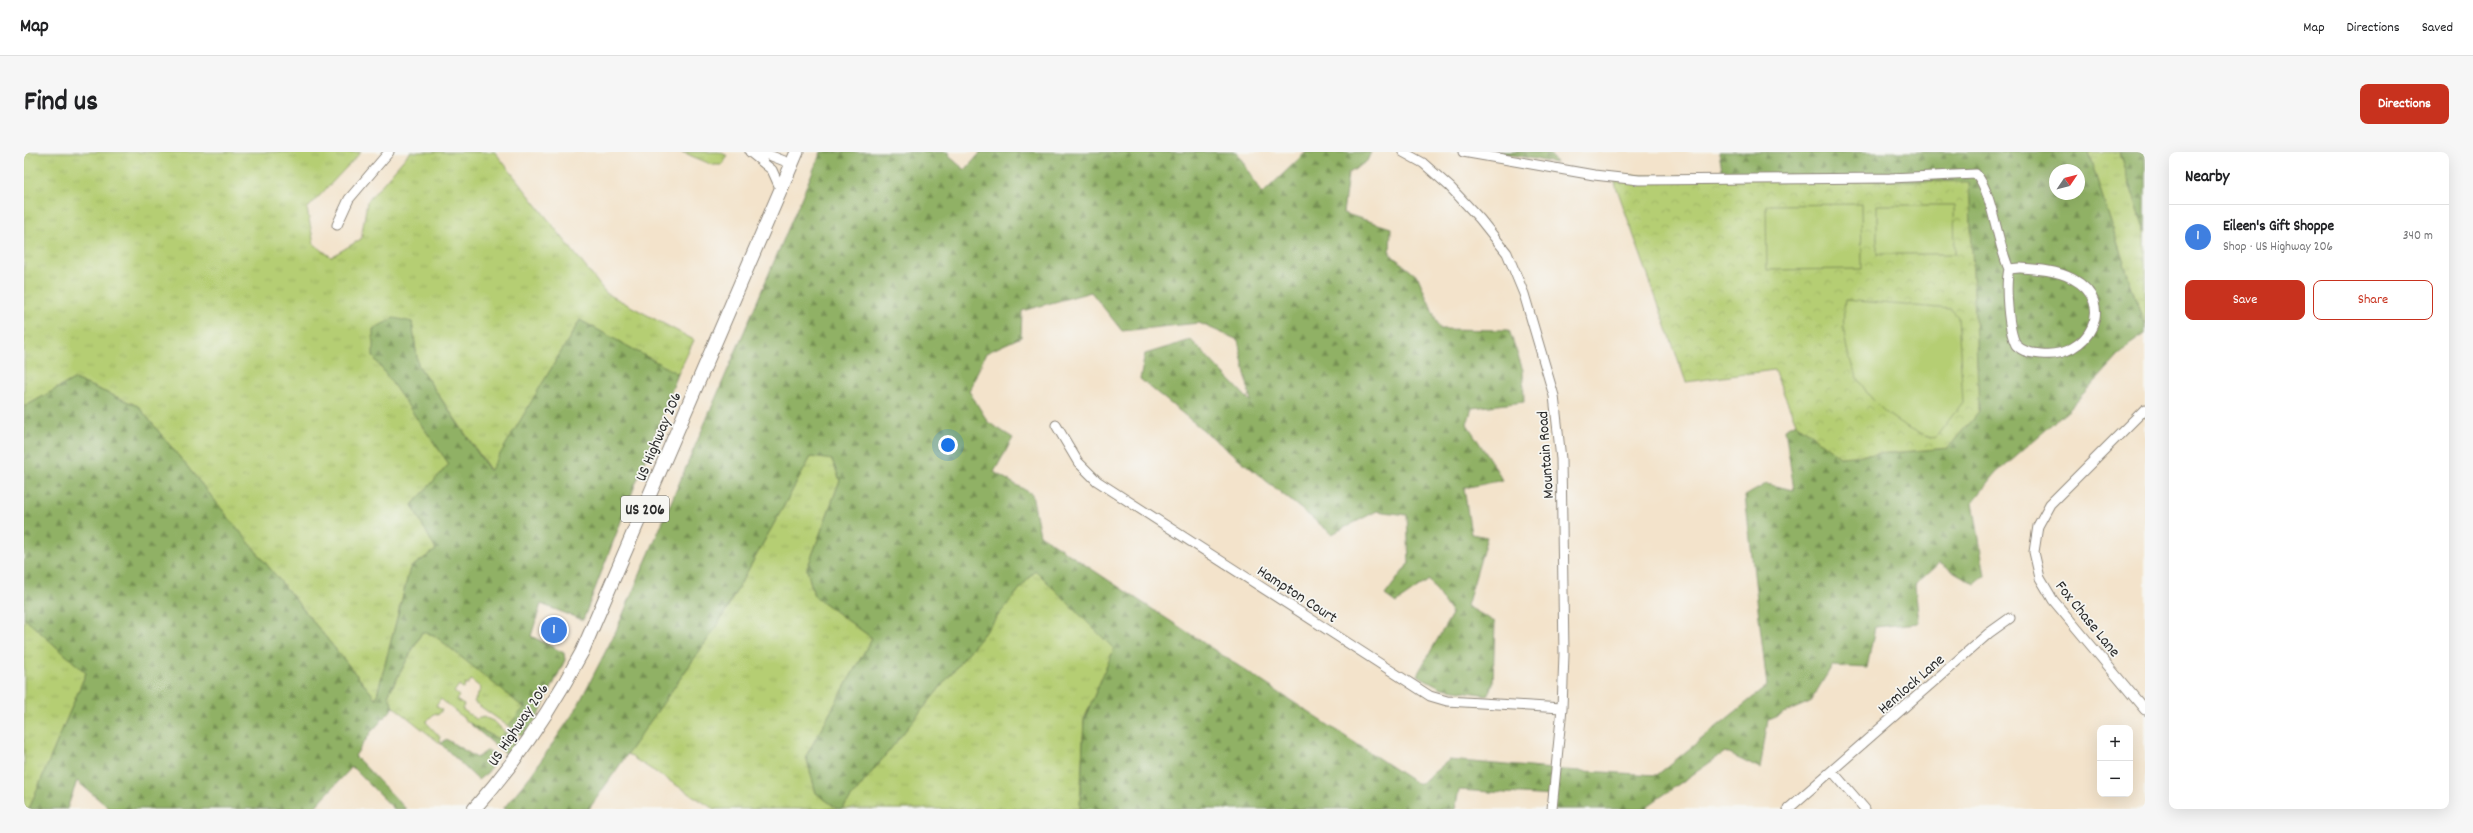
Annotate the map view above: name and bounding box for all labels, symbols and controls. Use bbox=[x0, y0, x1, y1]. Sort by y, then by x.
text: Map bbox=[20, 14, 49, 41]
text: Map bbox=[2303, 18, 2325, 38]
text: Directions bbox=[2347, 18, 2400, 38]
text: Saved bbox=[2422, 18, 2453, 38]
text: Find us bbox=[24, 84, 98, 124]
button: Directions bbox=[2360, 84, 2449, 124]
north arrow bbox=[2049, 164, 2085, 200]
text: Nearby bbox=[2185, 166, 2229, 190]
text: Eileen's Gift Shoppe bbox=[2223, 216, 2334, 238]
text: 1 bbox=[2197, 227, 2199, 246]
text: 340 m bbox=[2403, 227, 2433, 246]
text: Shop · US Highway 206 bbox=[2223, 238, 2333, 257]
button: Save bbox=[2185, 280, 2305, 320]
button: Share bbox=[2313, 280, 2433, 320]
street label: US Highway 206 bbox=[630, 388, 689, 485]
street label: Mountain Road bbox=[1532, 410, 1561, 500]
your location bbox=[938, 435, 958, 455]
road number: US 206 bbox=[621, 496, 669, 522]
street label: Hampton Court bbox=[1252, 560, 1342, 630]
street label: Fox Chase Lane bbox=[2049, 576, 2125, 663]
pin: 1 bbox=[541, 615, 567, 645]
street label: Hemlock Lane bbox=[1873, 649, 1950, 721]
street label: US Highway 206 bbox=[483, 679, 555, 771]
map controls bbox=[2097, 725, 2133, 797]
button: + bbox=[2097, 725, 2133, 761]
button: − bbox=[2097, 761, 2133, 797]

